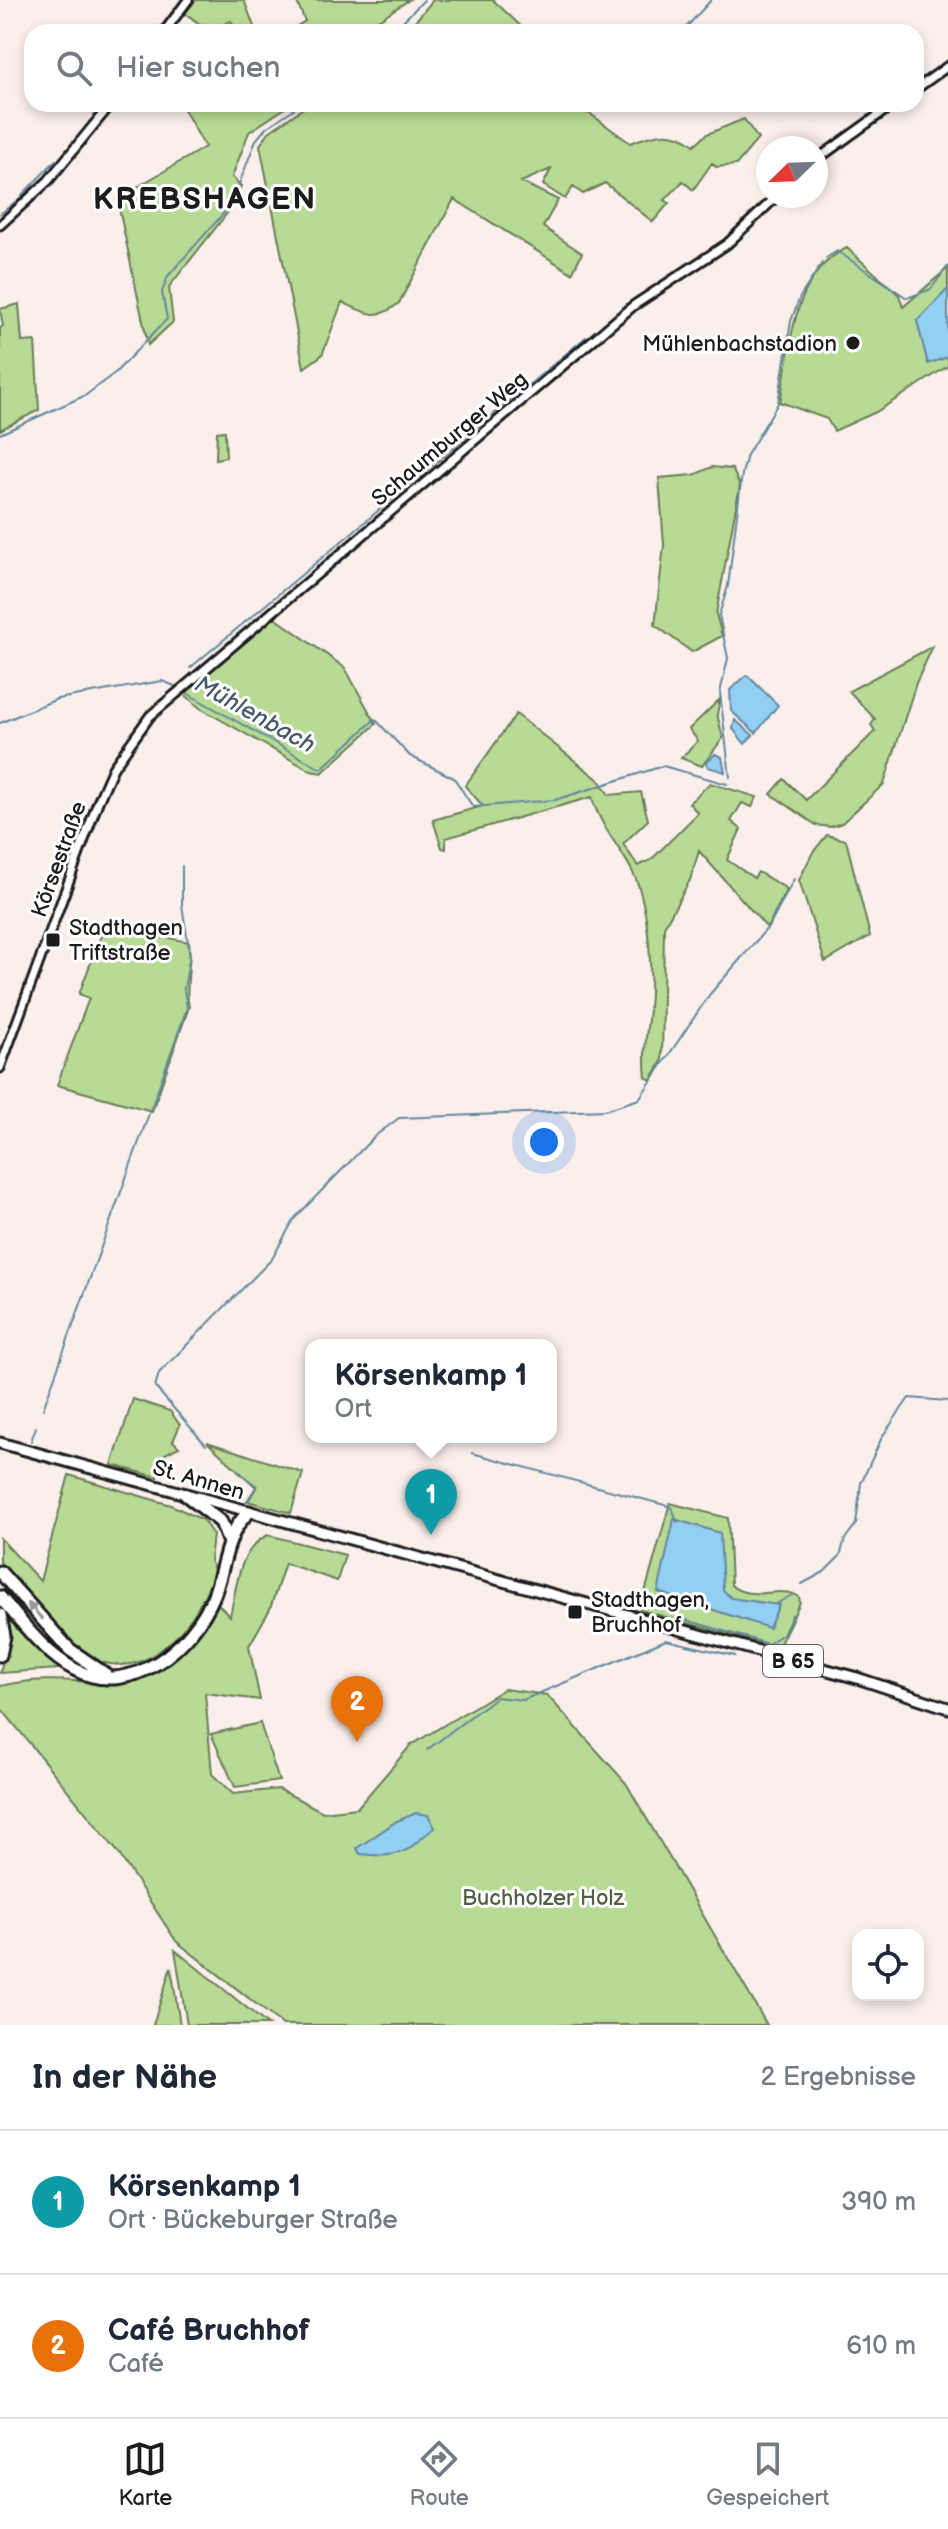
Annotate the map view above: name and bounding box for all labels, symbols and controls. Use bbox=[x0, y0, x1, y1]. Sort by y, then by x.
search box bbox=[24, 24, 924, 112]
icon: search bbox=[52, 46, 96, 90]
text: Hier suchen bbox=[116, 50, 281, 86]
north arrow bbox=[756, 136, 828, 208]
district label: KREBSHAGEN bbox=[93, 182, 317, 218]
place label: Mühlenbachstadion bbox=[642, 331, 837, 358]
marker: Mühlenbachstadion bbox=[844, 334, 862, 352]
street label: Schaumburger Weg bbox=[366, 366, 534, 512]
water label: Mühlenbach bbox=[189, 669, 320, 759]
street label: Körsestraße bbox=[26, 798, 93, 921]
place label: Stadthagen Triftstraße bbox=[69, 915, 183, 967]
marker: Stadthagen Triftstraße bbox=[44, 931, 62, 949]
your location bbox=[524, 1122, 564, 1162]
popup bbox=[305, 1339, 557, 1443]
text: Körsenkamp 1 bbox=[335, 1358, 527, 1394]
text: Ort bbox=[335, 1394, 372, 1425]
street label: St. Annen bbox=[150, 1455, 247, 1506]
pin: 1 bbox=[405, 1469, 457, 1535]
place label: Stadthagen, Bruchhof bbox=[591, 1587, 709, 1639]
one-way arrow bbox=[26, 1601, 44, 1620]
marker: Stadthagen, Bruchhof bbox=[566, 1603, 584, 1621]
road number: B 65 bbox=[763, 1645, 823, 1677]
pin: 2 bbox=[331, 1676, 383, 1742]
park label: Buchholzer Holz bbox=[462, 1885, 624, 1912]
map controls bbox=[852, 1929, 924, 2001]
button: locate bbox=[852, 1929, 924, 2001]
text: In der Nähe bbox=[32, 2057, 217, 2098]
text: 2 Ergebnisse bbox=[761, 2062, 916, 2093]
text: Körsenkamp 1 bbox=[108, 2169, 301, 2205]
text: 1 bbox=[53, 2187, 63, 2218]
text: 390 m bbox=[841, 2187, 916, 2218]
text: Ort · Bückeburger Straße bbox=[108, 2205, 398, 2236]
text: Café Bruchhof bbox=[108, 2313, 310, 2349]
text: 2 bbox=[50, 2331, 66, 2362]
text: 610 m bbox=[846, 2331, 916, 2362]
text: Café bbox=[108, 2349, 164, 2380]
tab: Karte bbox=[119, 2437, 172, 2512]
tab: Route bbox=[410, 2437, 469, 2512]
tab: Gespeichert bbox=[706, 2437, 829, 2512]

